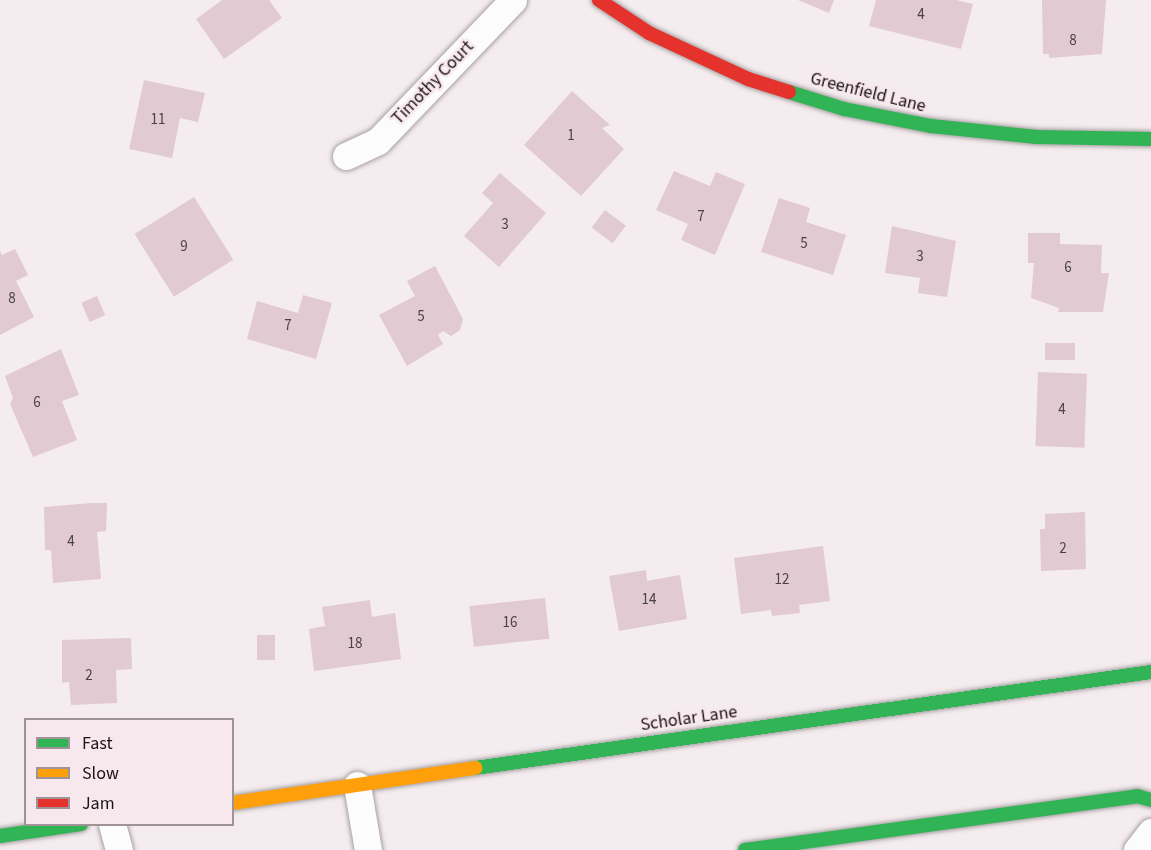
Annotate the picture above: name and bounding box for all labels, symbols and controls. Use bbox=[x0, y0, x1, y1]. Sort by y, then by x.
house number: 4 bbox=[917, 6, 925, 24]
house number: 8 bbox=[1069, 32, 1077, 50]
street label: Timothy Court bbox=[388, 36, 478, 130]
street label: Greenfield Lane bbox=[808, 68, 928, 118]
house number: 11 bbox=[151, 111, 165, 129]
house number: 1 bbox=[567, 127, 575, 145]
house number: 7 bbox=[697, 208, 705, 226]
house number: 3 bbox=[501, 216, 509, 234]
house number: 5 bbox=[800, 235, 808, 253]
house number: 9 bbox=[180, 238, 188, 256]
house number: 3 bbox=[916, 248, 924, 266]
house number: 6 bbox=[1064, 259, 1072, 277]
house number: 8 bbox=[8, 290, 16, 308]
house number: 5 bbox=[417, 308, 425, 326]
house number: 7 bbox=[284, 317, 292, 335]
house number: 6 bbox=[33, 394, 41, 412]
house number: 4 bbox=[1058, 401, 1066, 419]
house number: 4 bbox=[67, 533, 75, 551]
house number: 2 bbox=[1059, 540, 1067, 558]
house number: 12 bbox=[775, 571, 789, 589]
house number: 14 bbox=[642, 591, 656, 609]
house number: 16 bbox=[503, 614, 517, 632]
house number: 18 bbox=[348, 635, 362, 653]
house number: 2 bbox=[85, 667, 93, 685]
street label: Scholar Lane bbox=[639, 702, 739, 736]
legend bbox=[24, 718, 234, 826]
text: Fast bbox=[82, 731, 113, 756]
text: Slow bbox=[82, 761, 119, 786]
text: Jam bbox=[82, 791, 115, 816]

